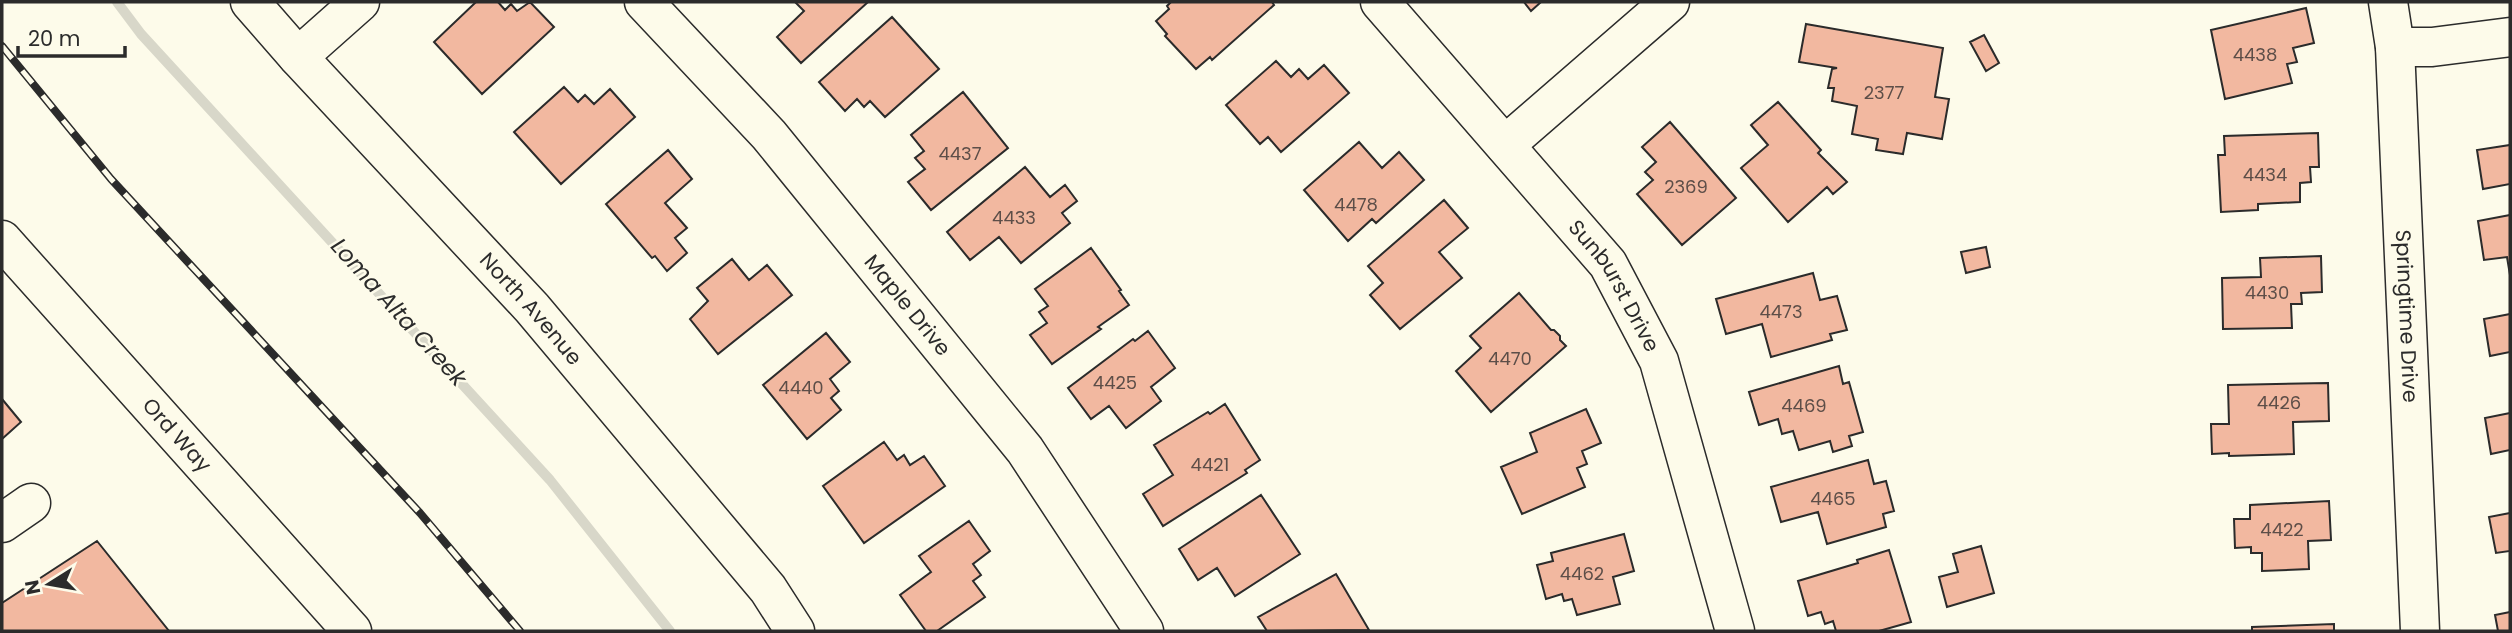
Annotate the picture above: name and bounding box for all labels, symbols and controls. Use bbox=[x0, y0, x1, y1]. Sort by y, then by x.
scale bar bbox=[18, 14, 124, 58]
text: 20 m bbox=[28, 24, 81, 53]
house number: 4438 bbox=[2233, 42, 2277, 67]
house number: 2377 bbox=[1864, 80, 1904, 105]
house number: 4437 bbox=[938, 141, 982, 166]
house number: 4434 bbox=[2243, 162, 2287, 187]
house number: 2369 bbox=[1664, 174, 1708, 199]
house number: 4478 bbox=[1334, 192, 1378, 217]
house number: 4433 bbox=[992, 205, 1036, 230]
street label: Sunburst Drive bbox=[1562, 213, 1667, 357]
street label: Springtime Drive bbox=[2389, 229, 2425, 403]
water label: Loma Alta Creek bbox=[324, 231, 475, 394]
street label: North Avenue bbox=[473, 246, 589, 371]
street label: Maple Drive bbox=[858, 248, 958, 362]
house number: 4430 bbox=[2245, 280, 2289, 305]
house number: 4473 bbox=[1759, 299, 1803, 324]
house number: 4470 bbox=[1488, 346, 1532, 371]
house number: 4425 bbox=[1093, 370, 1137, 395]
house number: 4440 bbox=[778, 375, 824, 400]
house number: 4426 bbox=[2257, 390, 2301, 415]
street label: Ord Way bbox=[136, 391, 218, 478]
house number: 4469 bbox=[1781, 393, 1827, 418]
house number: 4421 bbox=[1191, 452, 1229, 477]
house number: 4465 bbox=[1810, 486, 1856, 511]
house number: 4422 bbox=[2260, 517, 2304, 542]
north arrow bbox=[14, 549, 84, 619]
house number: 4462 bbox=[1560, 561, 1604, 586]
text: N bbox=[18, 578, 47, 597]

